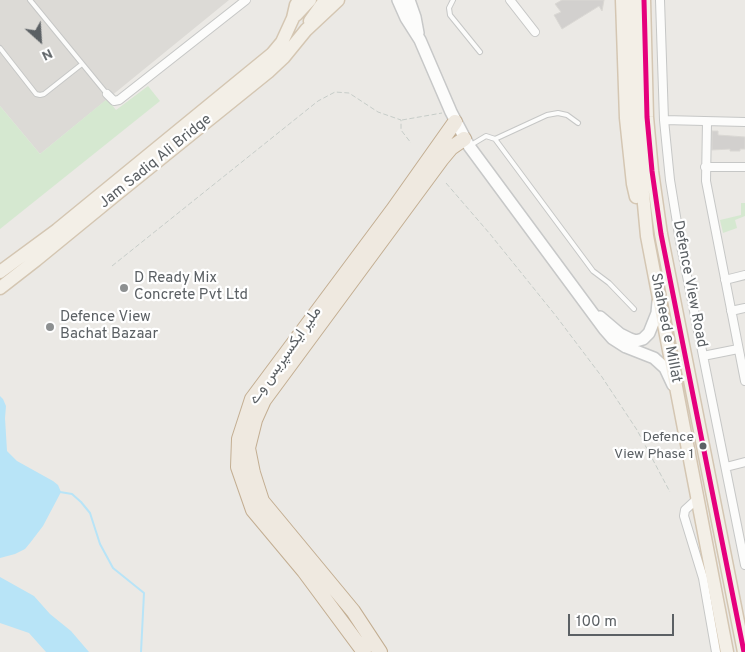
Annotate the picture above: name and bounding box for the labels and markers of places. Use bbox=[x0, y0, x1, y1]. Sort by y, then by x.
place label: D Ready Mix Concrete Pvt Ltd bbox=[134, 270, 248, 305]
marker: D Ready Mix Concrete Pvt Ltd bbox=[118, 282, 130, 294]
place label: Defence View Bachat Bazaar bbox=[60, 309, 158, 344]
marker: Defence View Bachat Bazaar bbox=[44, 321, 56, 333]
place label: Defence View Phase 1 bbox=[614, 430, 694, 462]
marker: Defence View Phase 1 bbox=[698, 441, 708, 451]

